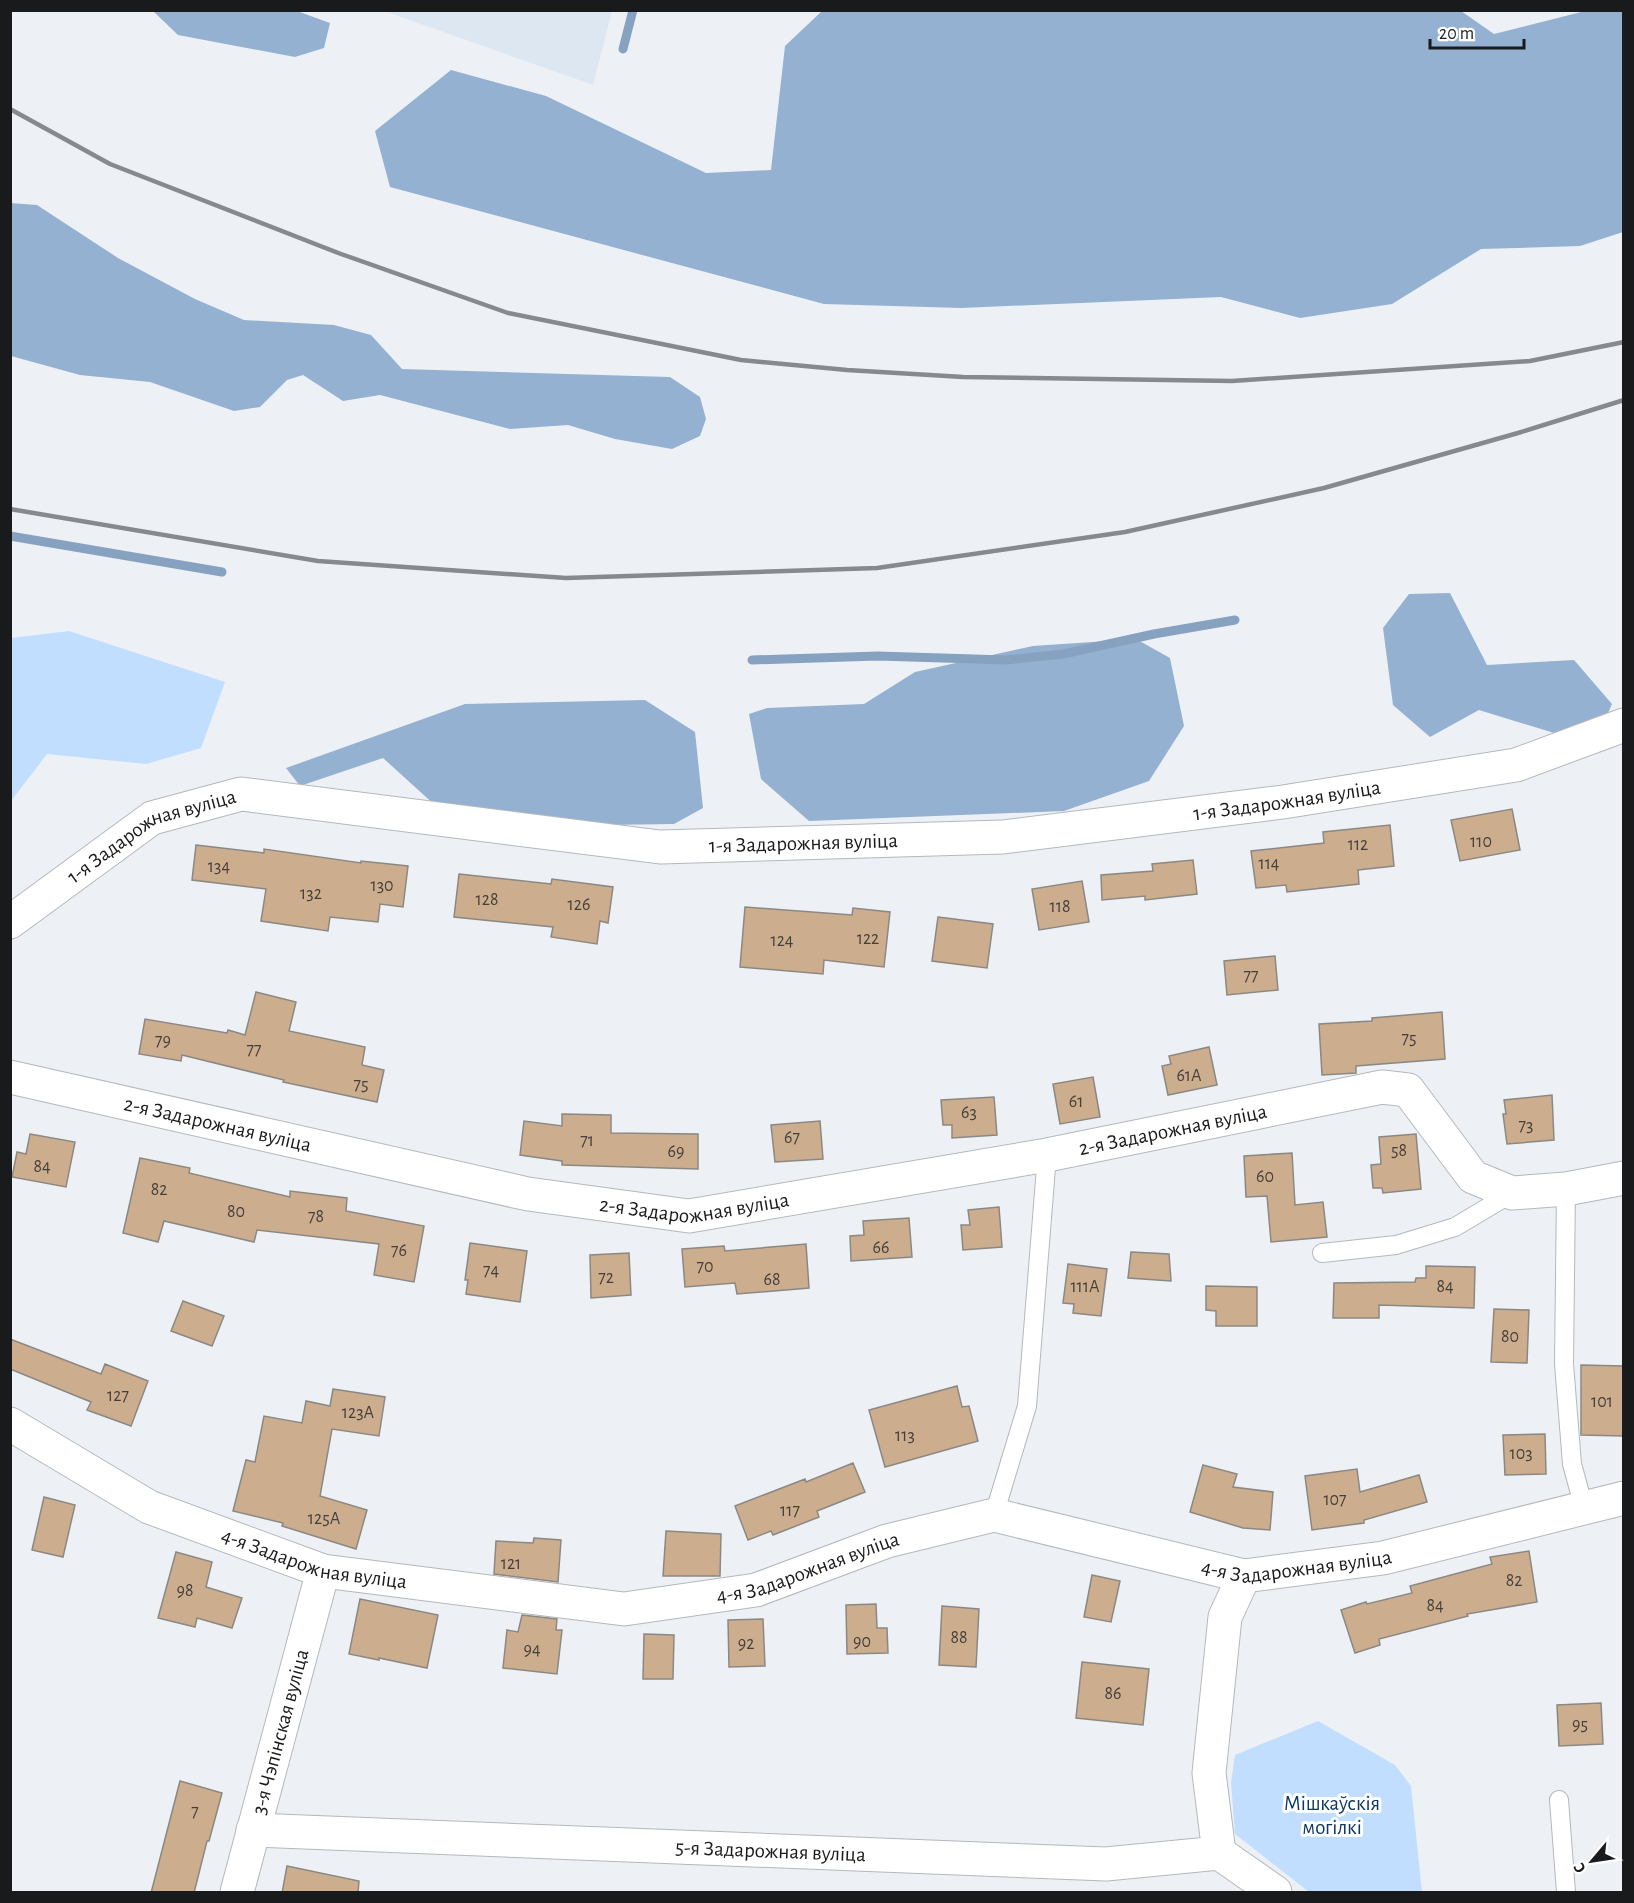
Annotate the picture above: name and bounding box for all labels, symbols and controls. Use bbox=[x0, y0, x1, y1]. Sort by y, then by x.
scale bar bbox=[1430, 12, 1524, 50]
text: 20 m bbox=[1439, 25, 1474, 43]
street label: 1-я Задарожная вуліца bbox=[1192, 777, 1383, 824]
street label: 1-я Задарожная вуліца bbox=[63, 786, 239, 887]
street label: 1-я Задарожная вуліца bbox=[709, 830, 899, 857]
house number: 110 bbox=[1470, 833, 1492, 851]
house number: 112 bbox=[1348, 836, 1368, 854]
house number: 114 bbox=[1258, 855, 1280, 873]
house number: 134 bbox=[208, 858, 230, 876]
house number: 130 bbox=[370, 877, 394, 895]
house number: 132 bbox=[300, 885, 322, 903]
house number: 128 bbox=[476, 891, 498, 909]
house number: 126 bbox=[568, 896, 590, 914]
house number: 118 bbox=[1050, 898, 1070, 916]
house number: 122 bbox=[857, 930, 879, 948]
house number: 124 bbox=[770, 932, 794, 950]
house number: 77 bbox=[1243, 967, 1259, 985]
house number: 75 bbox=[1401, 1030, 1417, 1048]
house number: 79 bbox=[155, 1032, 171, 1050]
house number: 77 bbox=[246, 1041, 262, 1059]
house number: 61А bbox=[1176, 1067, 1202, 1085]
house number: 75 bbox=[353, 1076, 369, 1094]
street label: 2-я Задарожная вуліца bbox=[122, 1093, 314, 1156]
house number: 61 bbox=[1069, 1093, 1083, 1111]
street label: 2-я Задарожная вуліца bbox=[1077, 1101, 1269, 1159]
house number: 63 bbox=[961, 1104, 977, 1122]
house number: 73 bbox=[1519, 1117, 1533, 1135]
house number: 67 bbox=[784, 1129, 800, 1147]
house number: 71 bbox=[580, 1132, 594, 1150]
house number: 58 bbox=[1391, 1142, 1407, 1160]
house number: 69 bbox=[668, 1143, 684, 1161]
house number: 84 bbox=[33, 1158, 51, 1176]
house number: 60 bbox=[1256, 1168, 1274, 1186]
house number: 82 bbox=[151, 1181, 167, 1199]
street label: 2-я Задарожная вуліца bbox=[598, 1189, 791, 1227]
house number: 80 bbox=[227, 1203, 245, 1221]
house number: 78 bbox=[308, 1208, 324, 1226]
house number: 66 bbox=[873, 1239, 889, 1257]
house number: 76 bbox=[391, 1242, 407, 1260]
house number: 70 bbox=[696, 1258, 714, 1276]
house number: 74 bbox=[483, 1262, 499, 1280]
house number: 72 bbox=[598, 1269, 614, 1287]
house number: 68 bbox=[764, 1271, 781, 1289]
house number: 111А bbox=[1070, 1278, 1100, 1296]
house number: 84 bbox=[1436, 1278, 1454, 1296]
house number: 80 bbox=[1501, 1328, 1519, 1346]
house number: 127 bbox=[107, 1387, 129, 1405]
house number: 101 bbox=[1591, 1393, 1613, 1411]
house number: 123А bbox=[342, 1404, 375, 1422]
house number: 113 bbox=[895, 1427, 915, 1445]
house number: 103 bbox=[1509, 1445, 1533, 1463]
house number: 107 bbox=[1323, 1491, 1347, 1509]
house number: 117 bbox=[780, 1502, 800, 1520]
house number: 125А bbox=[308, 1510, 341, 1528]
street label: 4-я Задарожная вуліца bbox=[219, 1525, 409, 1593]
street label: 4-я Задарожная вуліца bbox=[715, 1528, 902, 1607]
street label: 4-я Задарожная вуліца bbox=[1199, 1546, 1394, 1587]
house number: 121 bbox=[501, 1555, 521, 1573]
house number: 82 bbox=[1506, 1572, 1522, 1590]
house number: 98 bbox=[177, 1582, 194, 1600]
house number: 84 bbox=[1426, 1597, 1444, 1615]
house number: 88 bbox=[950, 1629, 968, 1647]
house number: 90 bbox=[853, 1633, 871, 1651]
house number: 92 bbox=[738, 1635, 754, 1653]
house number: 94 bbox=[523, 1641, 541, 1659]
street label: 3-я Чэпінская вуліца bbox=[248, 1647, 313, 1817]
house number: 86 bbox=[1105, 1685, 1122, 1703]
house number: 95 bbox=[1572, 1716, 1588, 1734]
park label: Мішкаўскія могілкі bbox=[1284, 1793, 1380, 1838]
house number: 7 bbox=[191, 1803, 199, 1821]
north arrow bbox=[1562, 1831, 1622, 1891]
street label: 5-я Задарожная вуліца bbox=[675, 1837, 867, 1865]
text: С bbox=[1571, 1860, 1589, 1876]

